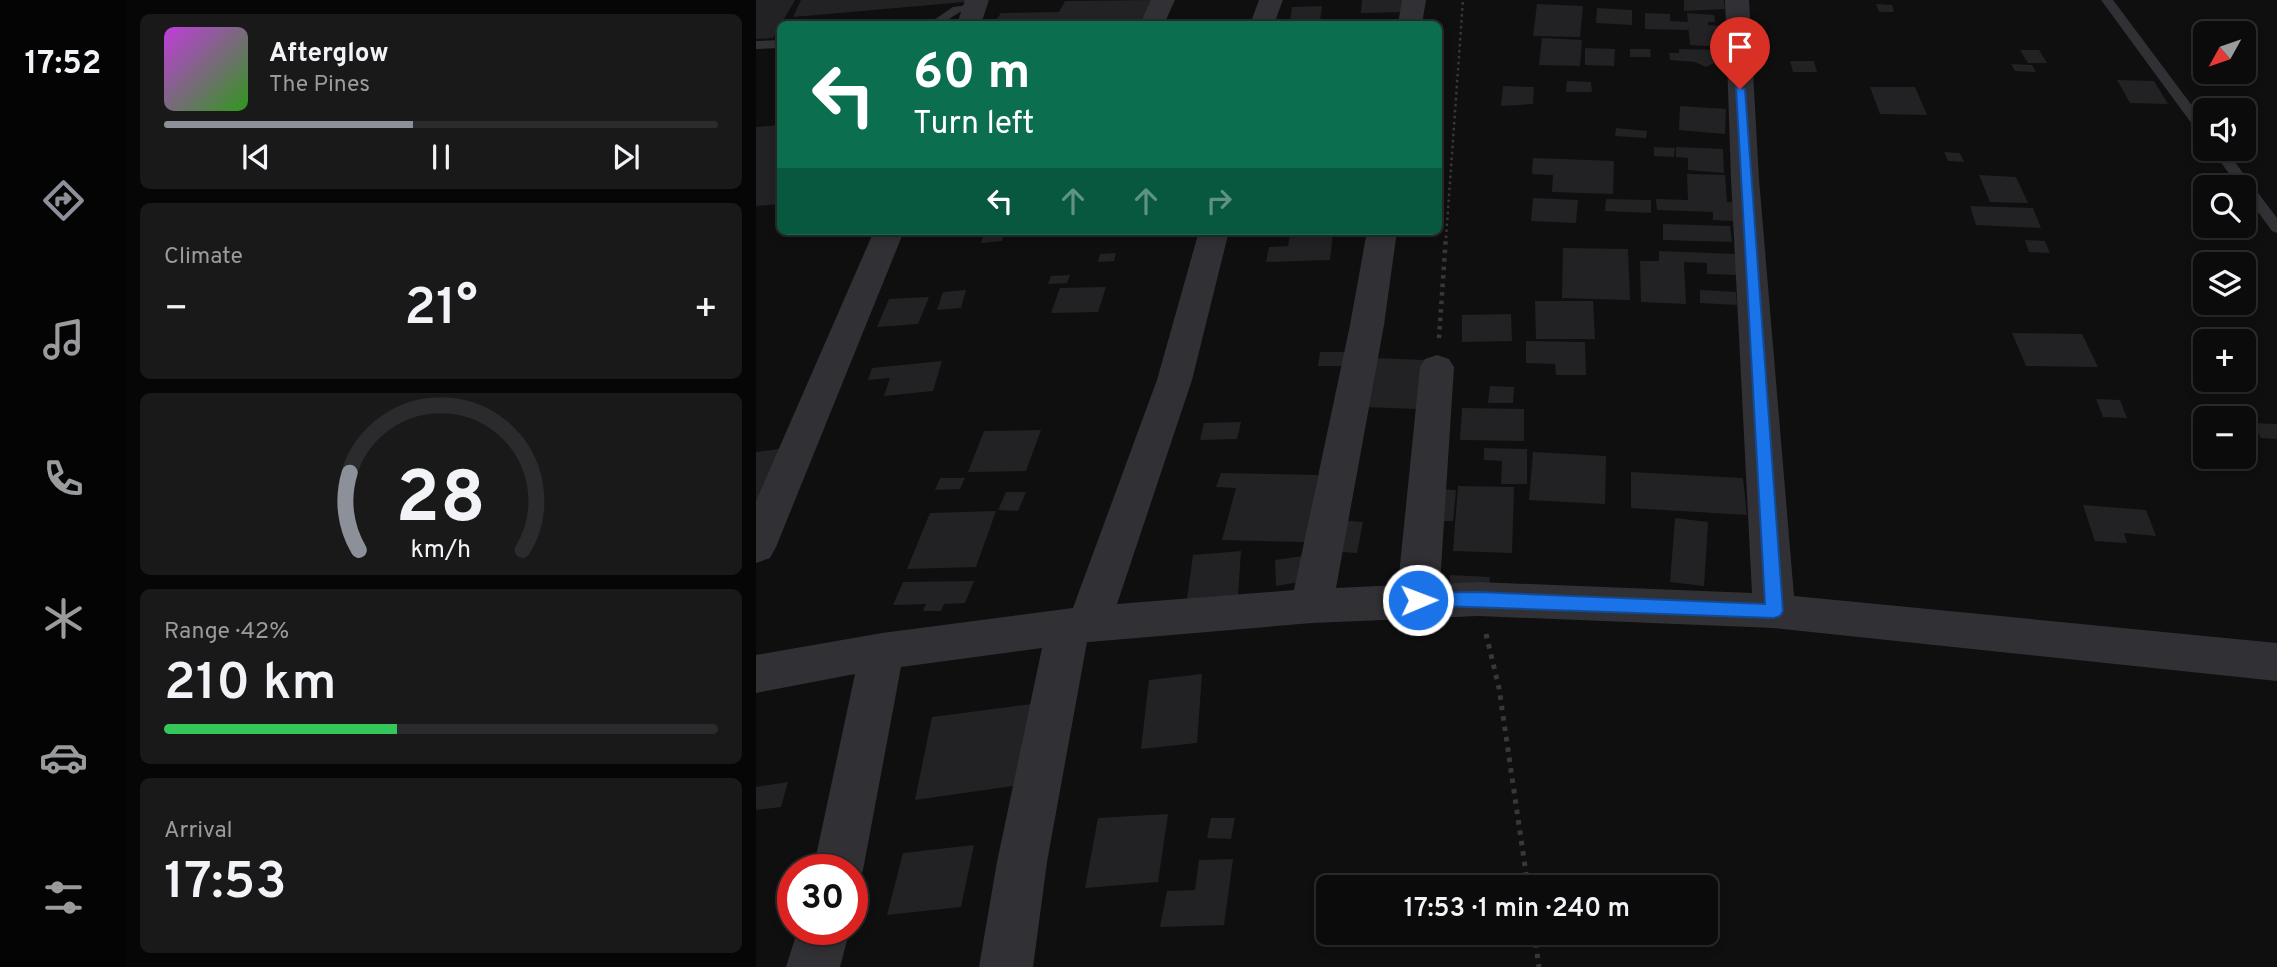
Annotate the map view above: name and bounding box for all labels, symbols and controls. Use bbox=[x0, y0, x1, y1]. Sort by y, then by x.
pin bbox=[1710, 17, 1770, 89]
north arrow bbox=[2193, 21, 2256, 84]
map controls bbox=[2193, 21, 2256, 469]
icon: arrive bbox=[1721, 28, 1759, 66]
text: Afterglow bbox=[269, 38, 389, 71]
text: 60 m bbox=[913, 44, 1031, 106]
text: 17:52 bbox=[25, 45, 101, 85]
icon: left bbox=[798, 49, 889, 140]
text: The Pines bbox=[269, 71, 370, 100]
button: sound bbox=[2193, 98, 2256, 161]
text: Turn left bbox=[913, 105, 1034, 145]
icon: previous bbox=[237, 138, 275, 176]
icon: pause bbox=[422, 138, 460, 176]
icon: next bbox=[607, 138, 645, 176]
button: search bbox=[2193, 175, 2256, 238]
icon: directions bbox=[39, 176, 88, 225]
icon: left bbox=[981, 182, 1019, 220]
icon: ahead bbox=[1054, 182, 1092, 220]
icon: ahead bbox=[1127, 182, 1165, 220]
icon: right bbox=[1200, 182, 1238, 220]
text: Climate bbox=[164, 243, 243, 272]
button: layers bbox=[2193, 252, 2256, 315]
text: 21° bbox=[404, 277, 478, 343]
text: − bbox=[164, 286, 189, 335]
text: + bbox=[693, 286, 718, 335]
icon: music bbox=[39, 315, 88, 364]
button: + bbox=[2193, 329, 2256, 392]
button: − bbox=[2193, 406, 2256, 469]
icon: phone bbox=[39, 454, 88, 503]
text: 28 bbox=[396, 456, 486, 548]
text: km/h bbox=[411, 534, 471, 566]
position arrow bbox=[1381, 563, 1455, 637]
icon: climate bbox=[39, 594, 88, 643]
text: Range · 42% bbox=[164, 618, 289, 647]
text: 210 km bbox=[164, 652, 337, 718]
icon: car bbox=[39, 733, 88, 782]
text: Arrival bbox=[164, 817, 233, 846]
text: 17:53 bbox=[164, 851, 287, 917]
speed limit sign: 30 bbox=[777, 854, 868, 945]
icon: filters bbox=[39, 873, 88, 922]
text: 17:53 · 1 min · 240 m bbox=[1404, 893, 1630, 926]

